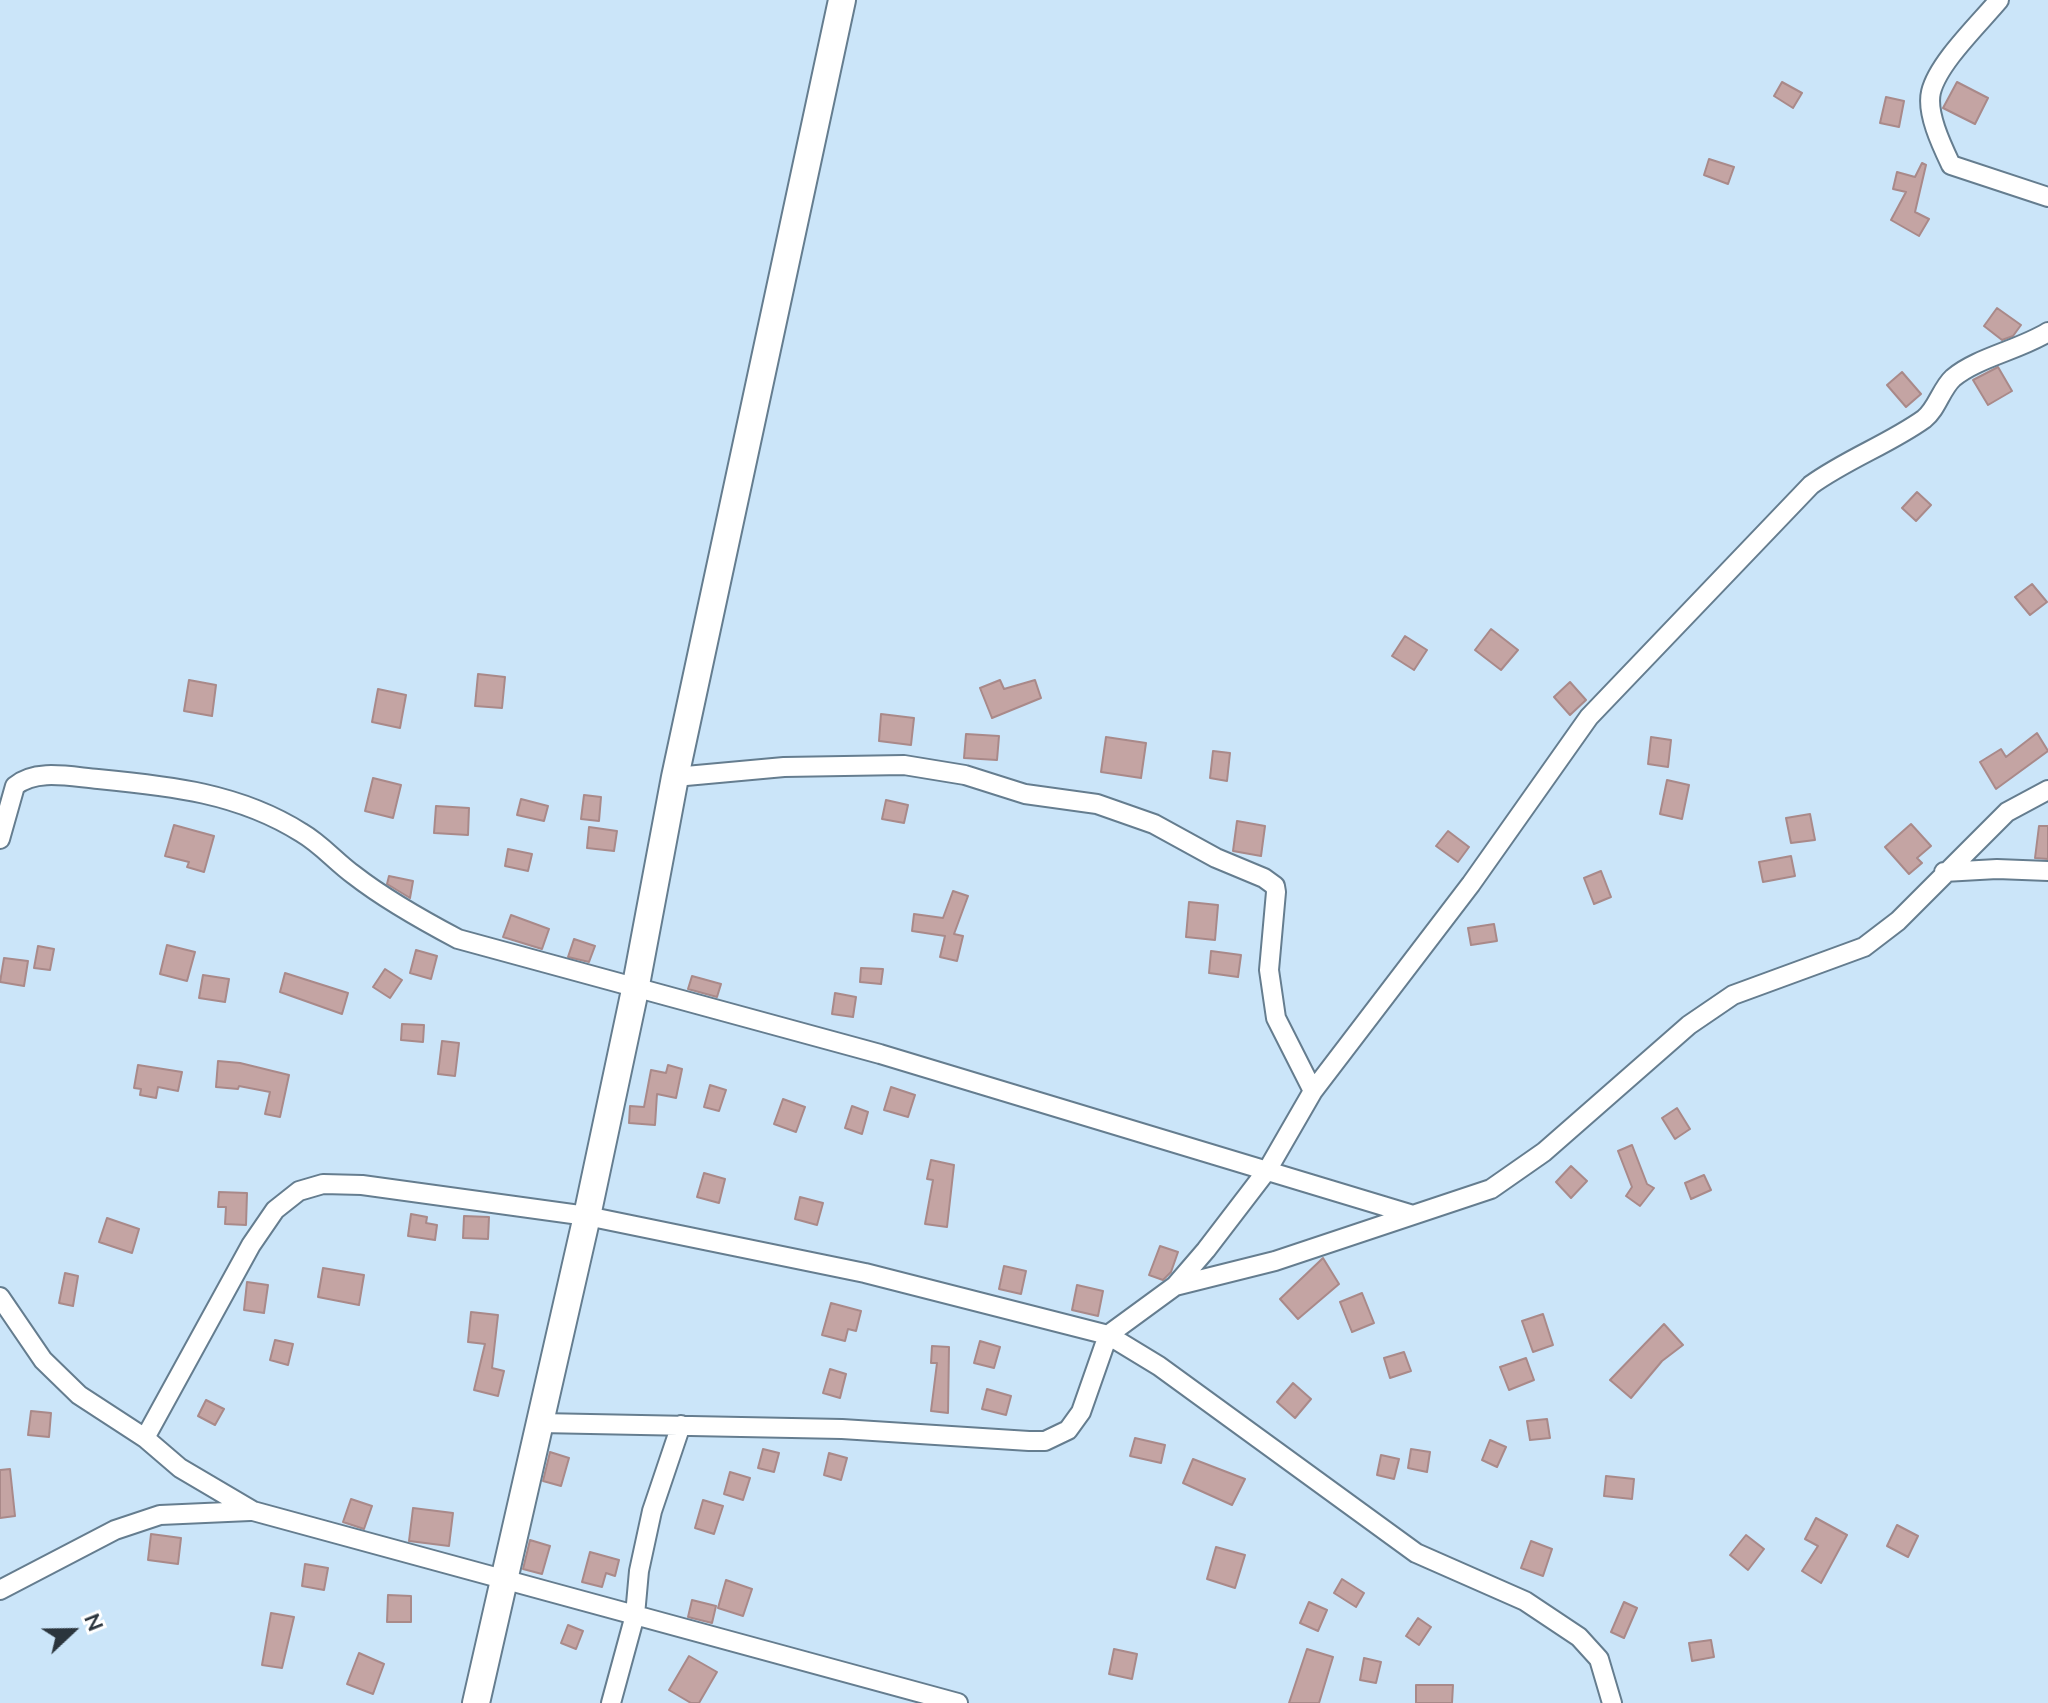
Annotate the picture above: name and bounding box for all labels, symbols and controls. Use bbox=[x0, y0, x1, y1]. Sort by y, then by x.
north arrow bbox=[32, 1591, 112, 1671]
text: N bbox=[78, 1609, 110, 1635]

